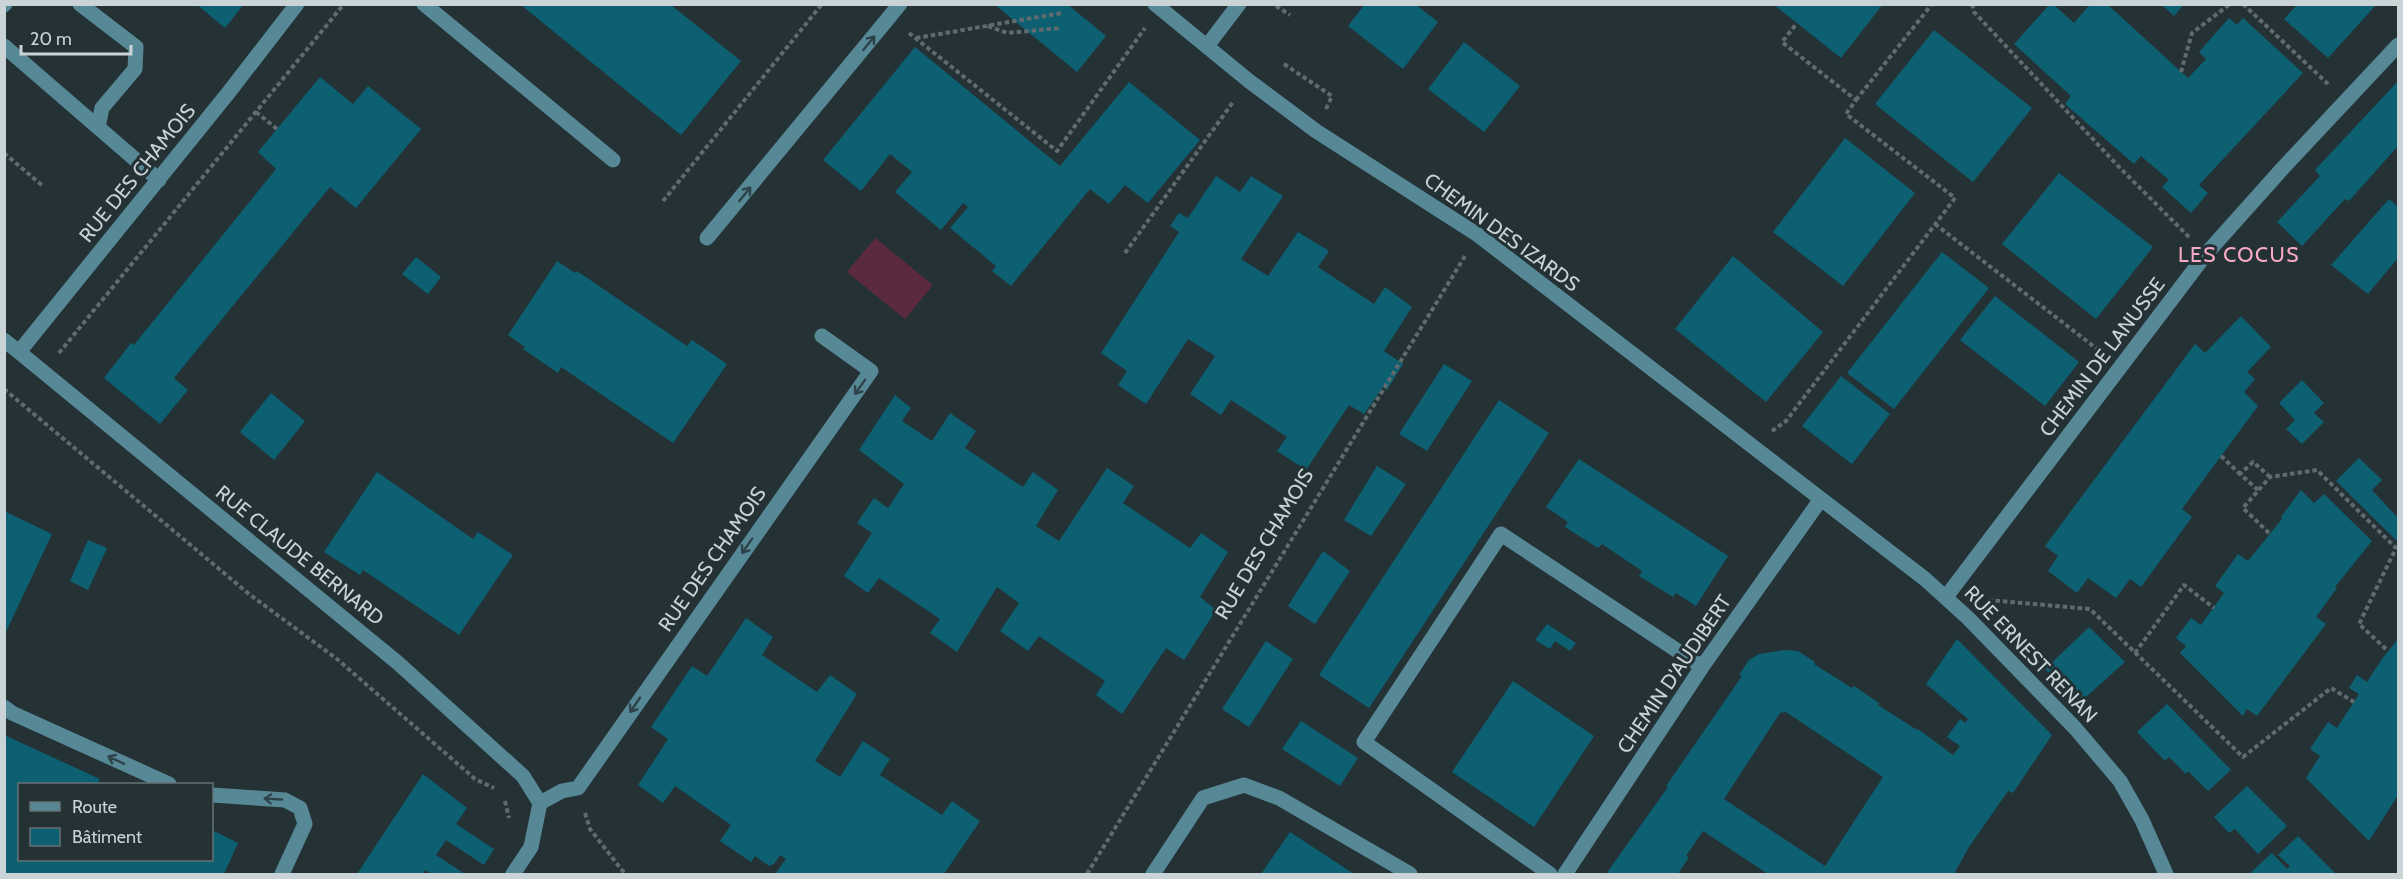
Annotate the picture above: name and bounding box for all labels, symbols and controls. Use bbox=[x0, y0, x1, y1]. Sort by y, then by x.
scale bar bbox=[21, 18, 130, 56]
text: 20 m bbox=[30, 28, 72, 50]
one-way arrow bbox=[862, 35, 875, 51]
street label: RUE DES CHAMOIS bbox=[74, 99, 200, 247]
street label: CHEMIN DES IZARDS bbox=[1420, 168, 1584, 297]
one-way arrow bbox=[739, 186, 752, 202]
district label: LES COCUS bbox=[2178, 242, 2300, 267]
street label: CHEMIN DE LANUSSE bbox=[2034, 273, 2170, 441]
one-way arrow bbox=[854, 378, 866, 395]
street label: RUE DES CHAMOIS bbox=[1210, 464, 1318, 623]
street label: RUE CLAUDE BERNARD bbox=[211, 480, 389, 630]
street label: RUE DES CHAMOIS bbox=[653, 482, 771, 636]
one-way arrow bbox=[741, 537, 753, 553]
street label: RUE ERNEST RENAN bbox=[1960, 581, 2102, 727]
street label: CHEMIN D'AUDIBERT bbox=[1612, 590, 1736, 758]
one-way arrow bbox=[629, 696, 641, 713]
one-way arrow bbox=[107, 754, 125, 766]
legend bbox=[18, 783, 213, 861]
one-way arrow bbox=[264, 793, 284, 804]
text: Route bbox=[72, 796, 117, 818]
text: Bâtiment bbox=[72, 826, 142, 848]

